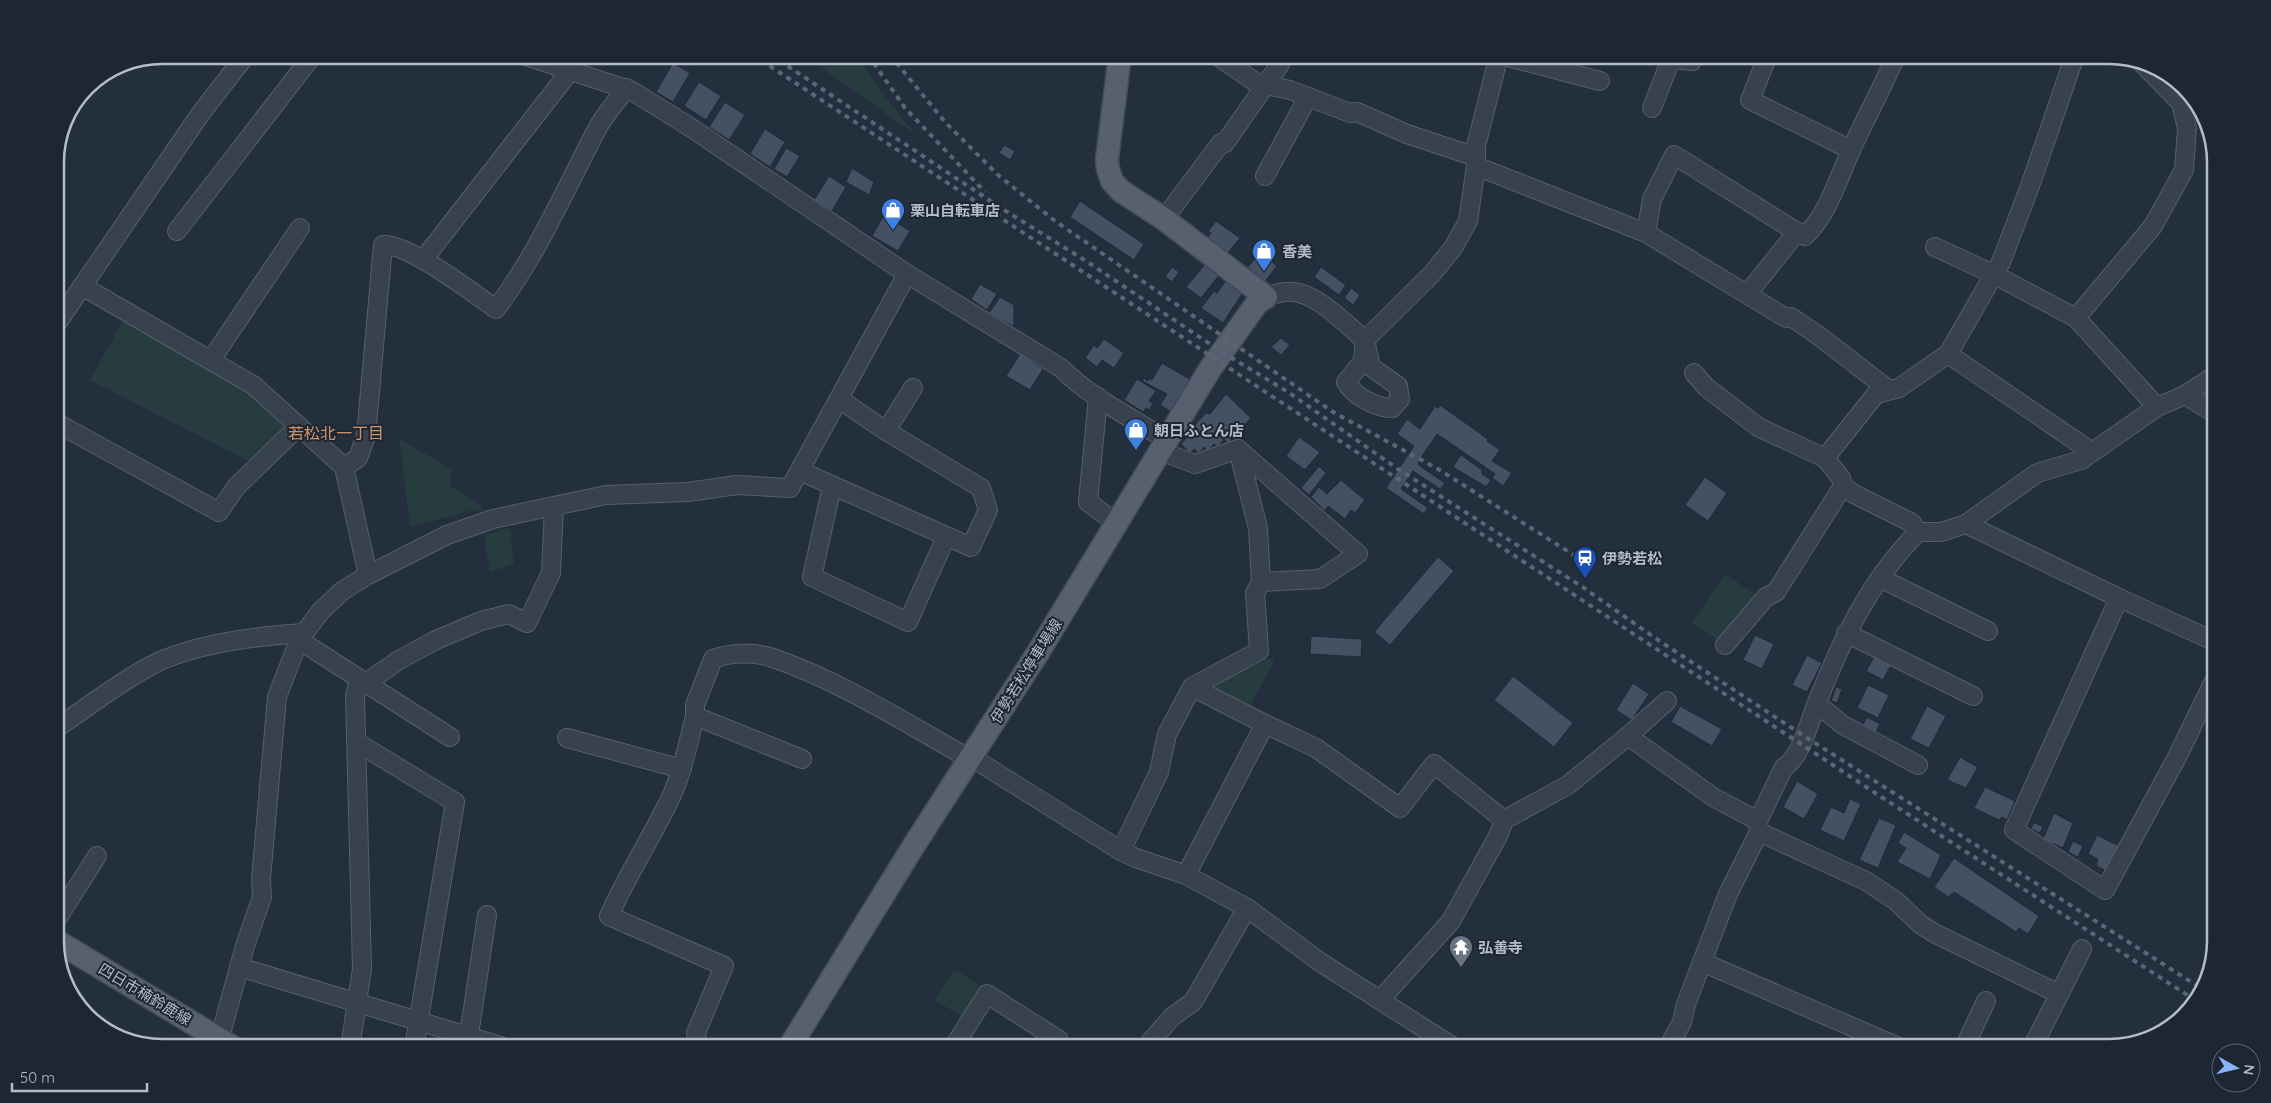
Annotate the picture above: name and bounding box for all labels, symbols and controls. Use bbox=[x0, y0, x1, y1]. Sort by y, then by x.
shop icon: 栗山自転車店 bbox=[880, 197, 906, 231]
place label: 栗山自転車店 bbox=[910, 201, 1000, 220]
shop icon: 香美 bbox=[1251, 238, 1277, 272]
place label: 香美 bbox=[1282, 242, 1312, 261]
shop icon: 朝日ふとん店 bbox=[1123, 417, 1149, 451]
place label: 朝日ふとん店 bbox=[1154, 421, 1244, 440]
district label: 若松北一丁目 bbox=[288, 423, 384, 443]
station icon: 伊勢若松 bbox=[1572, 545, 1598, 579]
place label: 伊勢若松 bbox=[1602, 549, 1662, 568]
street label: 伊勢若松停車場線 bbox=[986, 615, 1066, 727]
temple icon: 弘善寺 bbox=[1448, 934, 1474, 968]
place label: 弘善寺 bbox=[1478, 938, 1523, 957]
street label: 四日市楠鈴鹿線 bbox=[95, 959, 195, 1029]
north arrow bbox=[2211, 1043, 2261, 1093]
scale bar bbox=[12, 1060, 148, 1092]
text: N bbox=[2239, 1063, 2259, 1076]
text: 50 m bbox=[20, 1068, 55, 1087]

